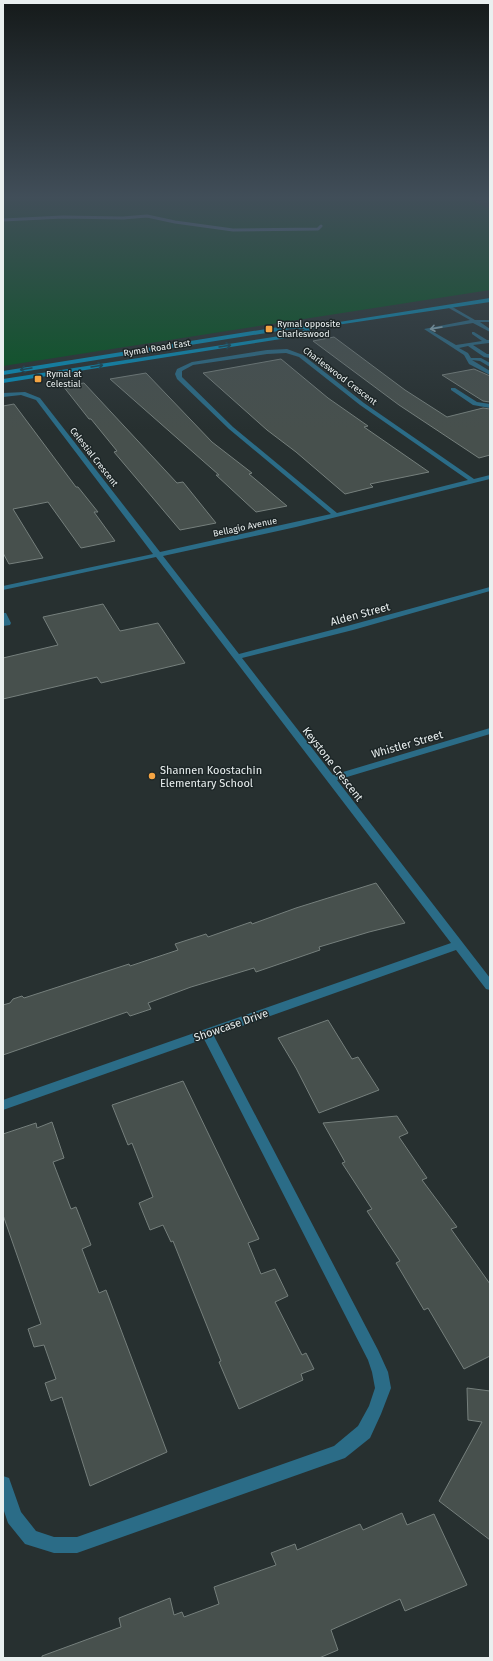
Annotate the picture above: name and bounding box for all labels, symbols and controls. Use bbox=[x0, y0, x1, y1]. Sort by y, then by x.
place label: Rymal opposite Charleswood bbox=[277, 319, 340, 339]
marker: Rymal opposite Charleswood bbox=[264, 324, 274, 334]
one-way arrow bbox=[430, 324, 443, 332]
street label: Rymal Road East bbox=[123, 338, 192, 358]
one-way arrow bbox=[218, 342, 231, 350]
street label: Charleswood Crescent bbox=[301, 345, 379, 407]
one-way arrow bbox=[90, 362, 103, 370]
one-way arrow bbox=[20, 366, 33, 374]
place label: Rymal at Celestial bbox=[46, 369, 82, 389]
marker: Rymal at Celestial bbox=[33, 374, 43, 384]
street label: Celestial Crescent bbox=[68, 426, 121, 489]
street label: Bellagio Avenue bbox=[212, 515, 278, 539]
street label: Alden Street bbox=[329, 600, 391, 629]
street label: Keystone Crescent bbox=[300, 725, 366, 804]
street label: Whistler Street bbox=[370, 728, 444, 761]
place label: Shannen Koostachin Elementary School bbox=[160, 764, 262, 790]
marker: Shannen Koostachin Elementary School bbox=[147, 771, 157, 781]
street label: Showcase Drive bbox=[192, 1007, 270, 1044]

